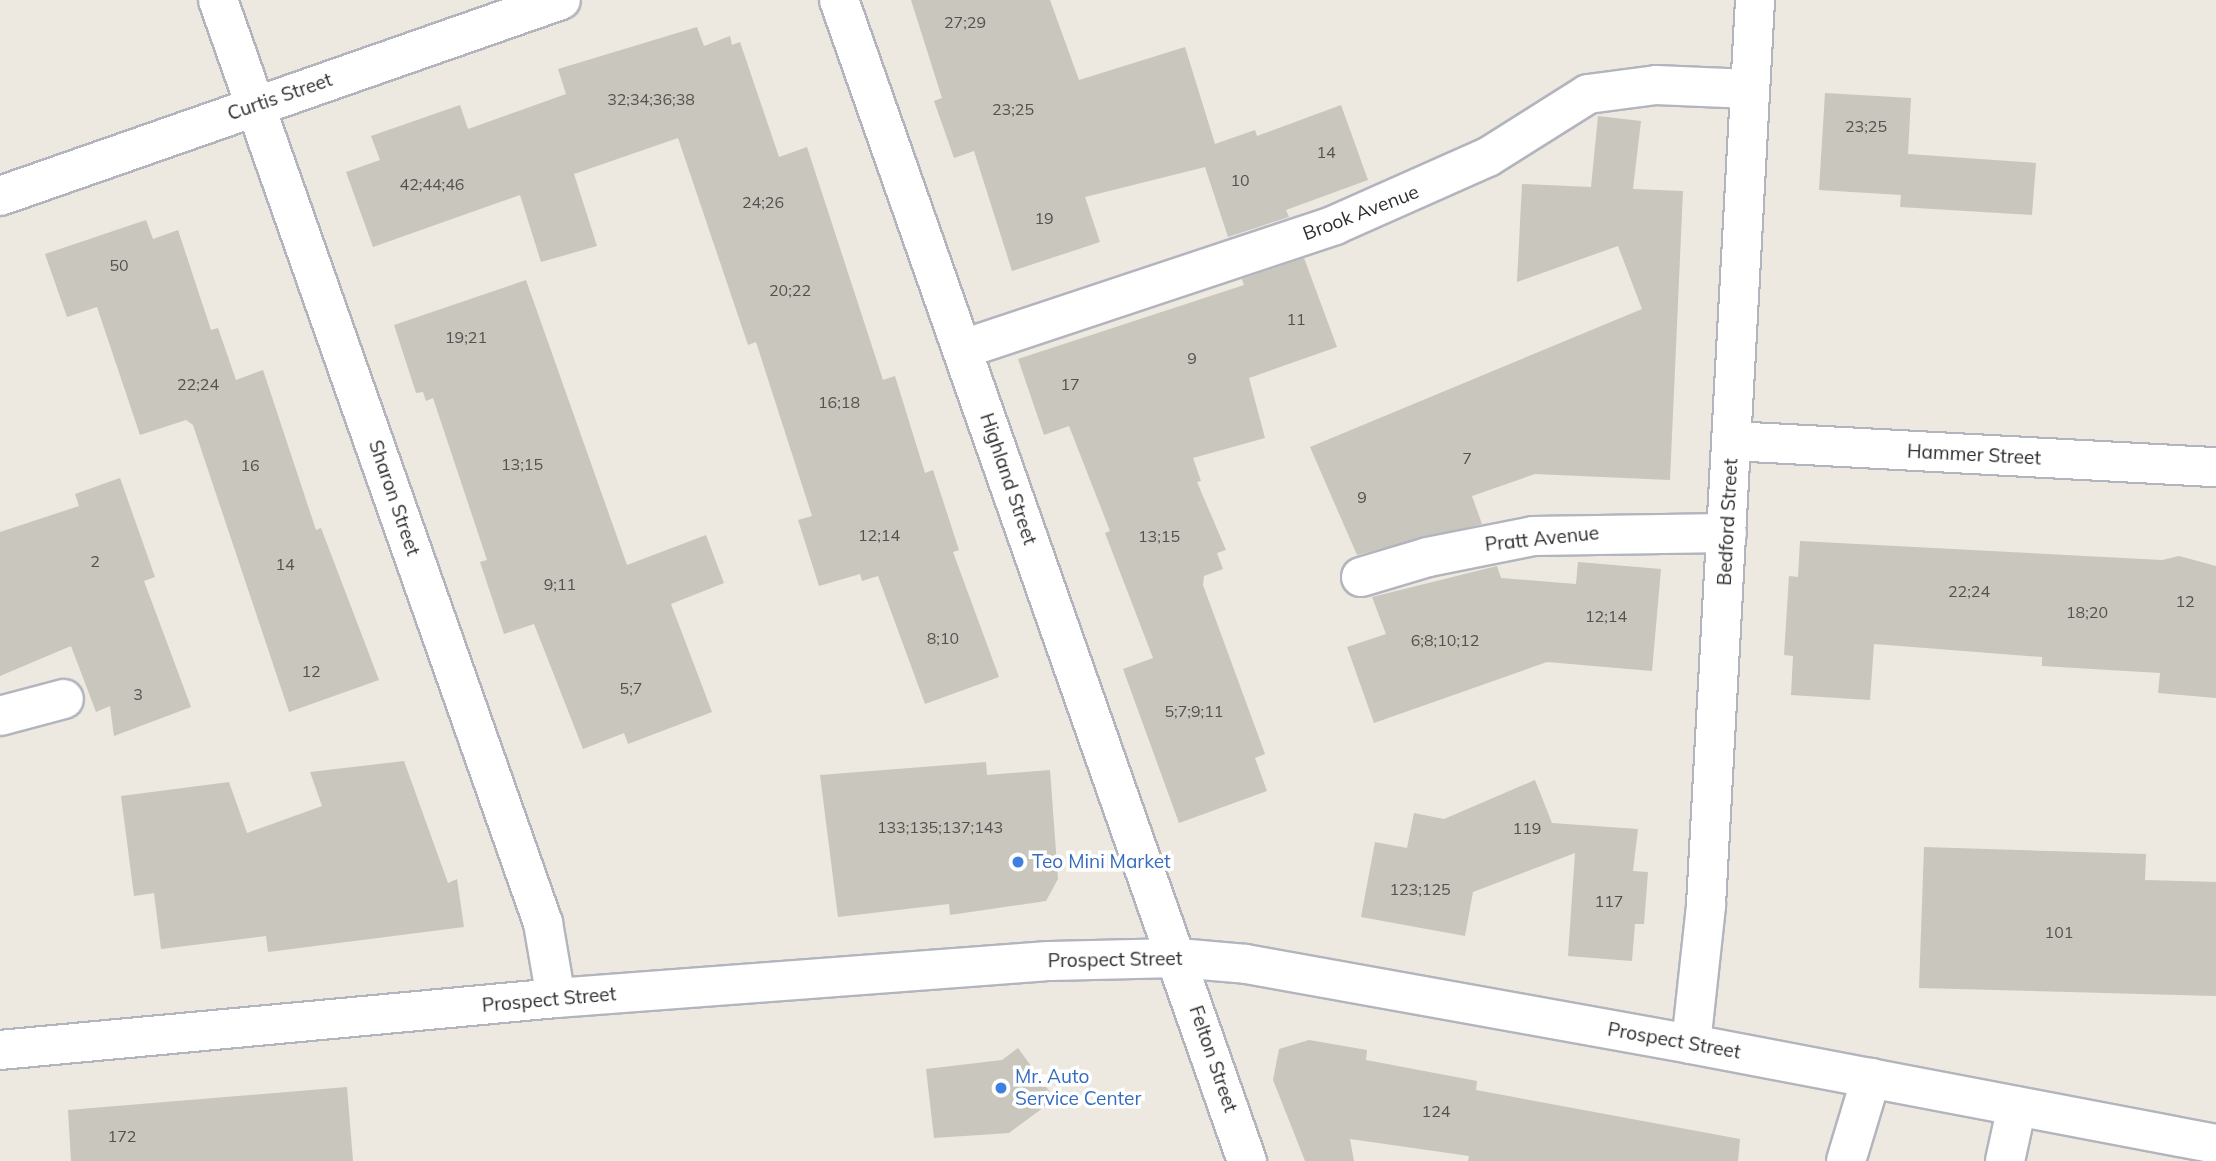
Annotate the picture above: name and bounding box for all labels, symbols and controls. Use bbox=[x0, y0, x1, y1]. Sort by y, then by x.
house number: 27;29 bbox=[944, 12, 986, 32]
street label: Curtis Street bbox=[225, 68, 335, 126]
house number: 32;34;36;38 bbox=[607, 89, 695, 109]
house number: 23;25 bbox=[992, 99, 1034, 119]
house number: 23;25 bbox=[1845, 116, 1887, 136]
house number: 14 bbox=[1316, 142, 1336, 162]
house number: 10 bbox=[1230, 170, 1250, 190]
house number: 42;44;46 bbox=[400, 174, 464, 194]
street label: Brook Avenue bbox=[1300, 180, 1422, 246]
house number: 24;26 bbox=[742, 192, 784, 212]
house number: 19 bbox=[1034, 208, 1054, 228]
house number: 50 bbox=[109, 255, 129, 275]
house number: 20;22 bbox=[769, 280, 811, 300]
house number: 11 bbox=[1286, 309, 1306, 329]
house number: 19;21 bbox=[445, 327, 487, 347]
house number: 9 bbox=[1187, 348, 1197, 368]
house number: 22;24 bbox=[177, 374, 219, 394]
house number: 17 bbox=[1060, 374, 1080, 394]
house number: 16;18 bbox=[818, 392, 860, 412]
street label: Highland Street bbox=[975, 410, 1041, 548]
street label: Sharon Street bbox=[364, 437, 424, 559]
street label: Hammer Street bbox=[1906, 440, 2042, 470]
house number: 7 bbox=[1462, 448, 1472, 468]
house number: 13;15 bbox=[501, 454, 543, 474]
house number: 16 bbox=[240, 455, 260, 475]
street label: Bedford Street bbox=[1713, 458, 1743, 586]
house number: 9 bbox=[1357, 487, 1367, 507]
street label: Pratt Avenue bbox=[1484, 522, 1600, 556]
house number: 12;14 bbox=[858, 525, 900, 545]
house number: 13;15 bbox=[1138, 526, 1180, 546]
house number: 2 bbox=[90, 551, 100, 571]
house number: 14 bbox=[275, 554, 295, 574]
house number: 9;11 bbox=[544, 574, 576, 594]
house number: 22;24 bbox=[1948, 581, 1990, 601]
house number: 12 bbox=[2175, 591, 2195, 611]
house number: 18;20 bbox=[2066, 602, 2108, 622]
house number: 12;14 bbox=[1585, 606, 1627, 626]
house number: 8;10 bbox=[927, 628, 959, 648]
house number: 6;8;10;12 bbox=[1411, 630, 1479, 650]
house number: 12 bbox=[301, 661, 321, 681]
house number: 5;7 bbox=[620, 678, 642, 698]
house number: 3 bbox=[133, 684, 143, 704]
house number: 5;7;9;11 bbox=[1165, 701, 1223, 721]
house number: 133;135;137;143 bbox=[877, 817, 1003, 837]
house number: 119 bbox=[1513, 818, 1541, 838]
place label: Teo Mini Market bbox=[1032, 851, 1171, 873]
marker: Teo Mini Market bbox=[1010, 854, 1026, 870]
house number: 123;125 bbox=[1389, 879, 1451, 899]
house number: 117 bbox=[1595, 891, 1623, 911]
house number: 101 bbox=[2045, 922, 2073, 942]
street label: Prospect Street bbox=[1048, 947, 1182, 973]
street label: Prospect Street bbox=[481, 983, 617, 1017]
street label: Felton Street bbox=[1184, 1003, 1242, 1115]
street label: Prospect Street bbox=[1606, 1018, 1742, 1064]
place label: Mr. Auto Service Center bbox=[1015, 1066, 1141, 1110]
marker: Mr. Auto Service Center bbox=[993, 1080, 1009, 1096]
house number: 124 bbox=[1422, 1101, 1450, 1121]
house number: 172 bbox=[108, 1126, 136, 1146]

